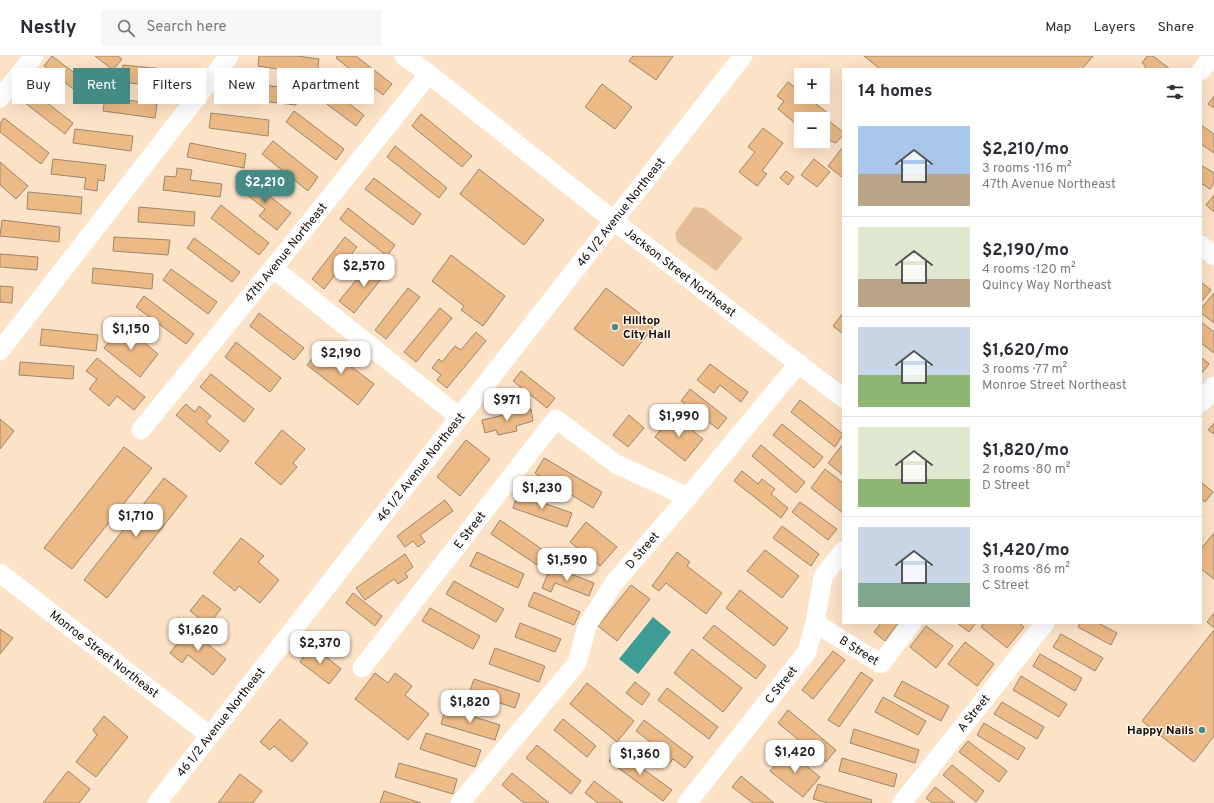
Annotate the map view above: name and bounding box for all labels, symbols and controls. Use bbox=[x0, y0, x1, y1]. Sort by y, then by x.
search box bbox=[101, 10, 381, 46]
text: Nestly bbox=[20, 16, 77, 40]
icon: search bbox=[115, 17, 137, 39]
text: Search here bbox=[147, 18, 227, 37]
text: Map bbox=[1045, 19, 1071, 36]
text: Layers bbox=[1093, 19, 1135, 36]
text: Share bbox=[1157, 19, 1194, 36]
chip: Buy bbox=[12, 68, 65, 104]
chip: Rent bbox=[73, 68, 130, 104]
chip: Filters bbox=[138, 68, 206, 104]
chip: New bbox=[214, 68, 269, 104]
chip: Apartment bbox=[277, 68, 374, 104]
map controls bbox=[794, 68, 830, 148]
button: + bbox=[794, 68, 830, 104]
text: 14 homes bbox=[858, 81, 932, 103]
icon: filters bbox=[1164, 81, 1186, 103]
button: − bbox=[794, 112, 830, 148]
text: $2,210/mo bbox=[982, 139, 1069, 161]
icon: home bbox=[890, 142, 938, 190]
street label: 46 1/2 Avenue Northeast bbox=[573, 155, 669, 271]
text: 3 rooms · 116 m² bbox=[982, 161, 1072, 177]
pin: $2,210 bbox=[232, 170, 298, 204]
text: $2,210 bbox=[245, 175, 285, 191]
text: 47th Avenue Northeast bbox=[982, 177, 1116, 193]
street label: 47th Avenue Northeast bbox=[241, 200, 331, 306]
street label: Jackson Street Northeast bbox=[621, 225, 739, 321]
text: $2,190/mo bbox=[982, 240, 1069, 262]
icon: home bbox=[890, 243, 938, 291]
pin: $2,570 bbox=[331, 254, 397, 288]
text: $2,570 bbox=[343, 259, 385, 275]
text: 4 rooms · 120 m² bbox=[982, 262, 1076, 278]
text: Quincy Way Northeast bbox=[982, 278, 1112, 294]
place label: Hilltop City Hall bbox=[623, 313, 671, 343]
pin: $1,150 bbox=[98, 317, 164, 351]
text: $1,150 bbox=[112, 322, 150, 338]
marker: Hilltop City Hall bbox=[610, 322, 620, 332]
text: $1,620/mo bbox=[982, 340, 1069, 362]
pin: $2,190 bbox=[308, 341, 374, 375]
icon: home bbox=[890, 343, 938, 391]
text: $2,190 bbox=[321, 346, 361, 362]
text: 3 rooms · 77 m² bbox=[982, 362, 1067, 378]
text: Monroe Street Northeast bbox=[982, 378, 1127, 394]
pin: $971 bbox=[483, 388, 531, 422]
text: $971 bbox=[493, 393, 521, 409]
pin: $1,990 bbox=[646, 404, 712, 438]
text: $1,990 bbox=[659, 409, 700, 425]
street label: 46 1/2 Avenue Northeast bbox=[374, 410, 469, 526]
text: $1,820/mo bbox=[982, 440, 1069, 462]
icon: home bbox=[890, 443, 938, 491]
text: 2 rooms · 80 m² bbox=[982, 462, 1071, 478]
pin: $1,230 bbox=[509, 476, 575, 510]
text: D Street bbox=[982, 478, 1030, 494]
text: $1,230 bbox=[522, 481, 562, 497]
pin: $1,710 bbox=[103, 504, 169, 538]
text: $1,710 bbox=[118, 509, 154, 525]
street label: E Street bbox=[451, 509, 490, 552]
street label: D Street bbox=[623, 529, 664, 573]
text: $1,420/mo bbox=[982, 540, 1069, 562]
icon: home bbox=[890, 543, 938, 591]
pin: $1,590 bbox=[534, 548, 600, 582]
text: $1,590 bbox=[547, 553, 587, 569]
text: 3 rooms · 86 m² bbox=[982, 562, 1070, 578]
text: C Street bbox=[982, 578, 1029, 594]
street label: Monroe Street Northeast bbox=[46, 607, 161, 702]
pin: $1,620 bbox=[165, 618, 231, 652]
text: $1,620 bbox=[178, 623, 218, 639]
pin: $2,370 bbox=[287, 631, 353, 665]
street label: B Street bbox=[836, 633, 881, 670]
text: $2,370 bbox=[299, 636, 341, 652]
street label: C Street bbox=[762, 663, 802, 707]
street label: 46 1/2 Avenue Northeast bbox=[174, 665, 269, 780]
pin: $1,820 bbox=[437, 690, 503, 724]
street label: A Street bbox=[954, 692, 994, 736]
text: $1,820 bbox=[450, 695, 490, 711]
place label: Happy Nails bbox=[1127, 723, 1194, 739]
marker: Happy Nails bbox=[1197, 725, 1207, 735]
pin: $1,420 bbox=[762, 740, 828, 774]
pin: $1,360 bbox=[607, 742, 673, 776]
text: $1,420 bbox=[774, 745, 816, 761]
text: $1,360 bbox=[620, 747, 660, 763]

